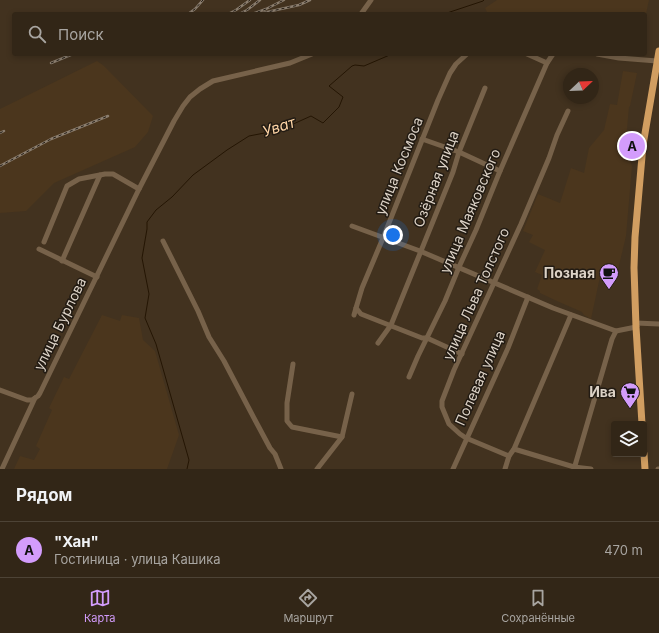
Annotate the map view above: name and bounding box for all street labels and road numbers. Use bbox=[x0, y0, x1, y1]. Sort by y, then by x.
street label: улица Космоса bbox=[371, 114, 426, 217]
street label: Озёрная улица bbox=[409, 128, 462, 229]
street label: улица Маяковского bbox=[436, 146, 503, 276]
street label: улица Льва Толстого bbox=[439, 225, 512, 363]
street label: улица Бурлова bbox=[30, 274, 89, 373]
street label: Полевая улица bbox=[451, 328, 508, 428]

